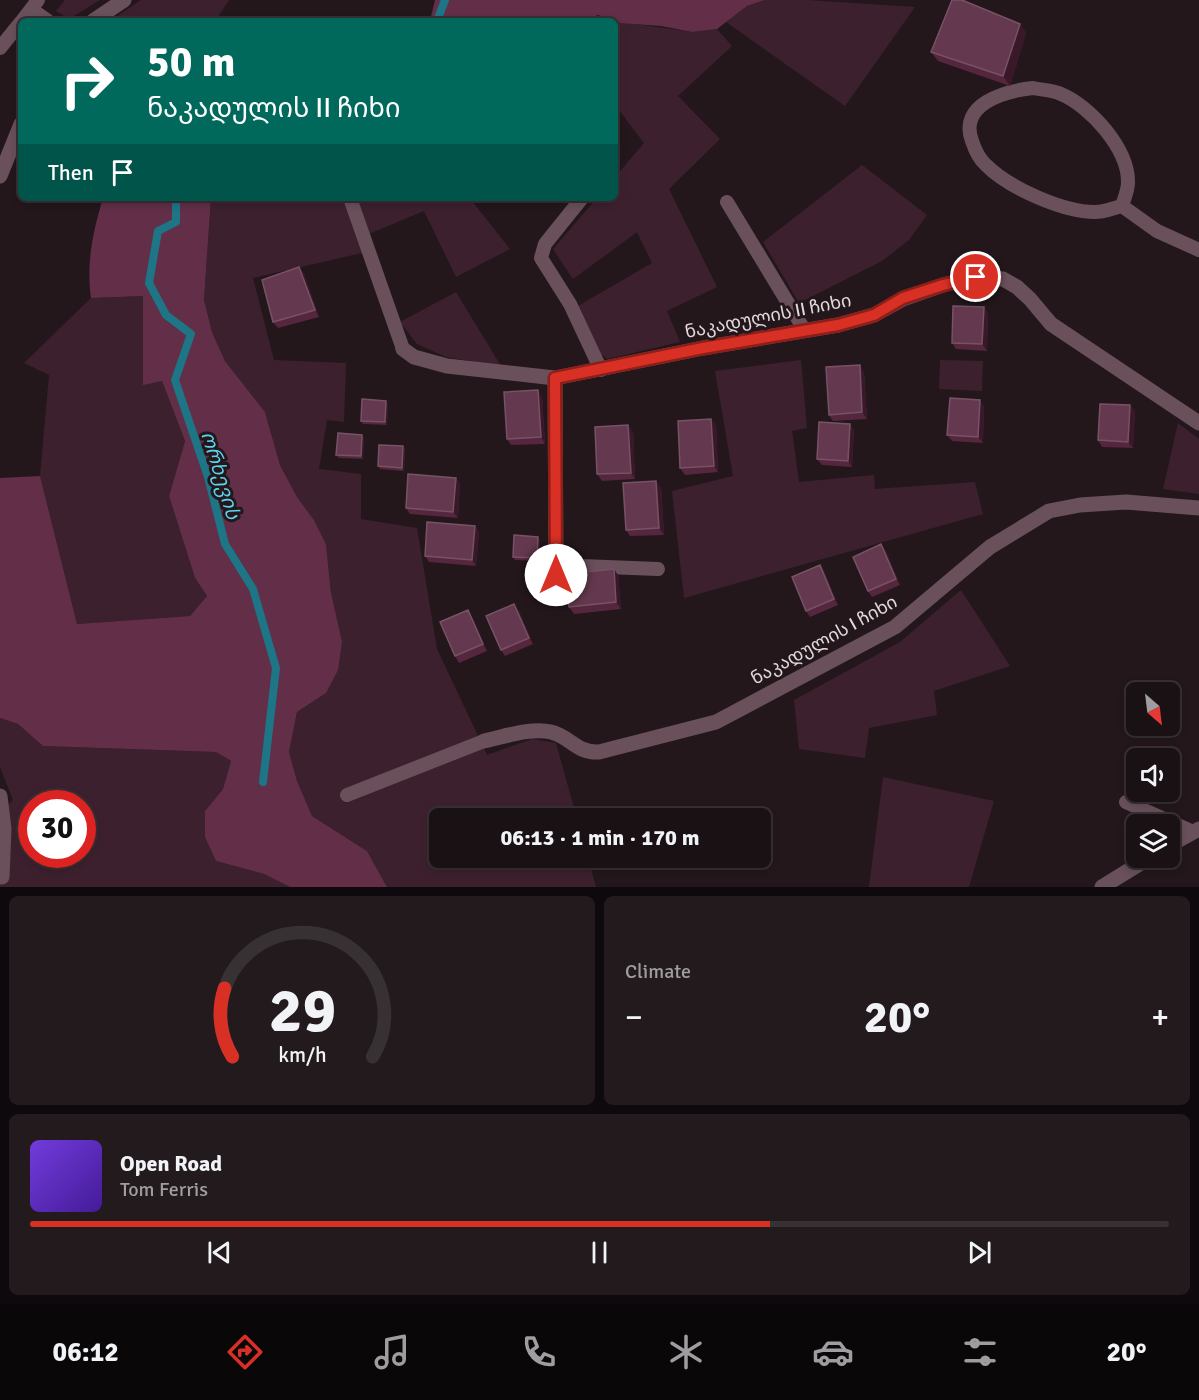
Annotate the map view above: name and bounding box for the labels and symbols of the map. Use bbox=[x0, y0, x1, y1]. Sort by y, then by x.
pin bbox=[950, 251, 1001, 302]
street label: ნაკადულის II ჩიხი bbox=[683, 289, 853, 343]
water label: ორხევის bbox=[195, 428, 246, 523]
position arrow bbox=[524, 543, 588, 607]
street label: ნაკადულის I ჩიხი bbox=[747, 591, 901, 689]
north arrow bbox=[1126, 682, 1180, 736]
speed limit sign: 30 bbox=[18, 790, 96, 868]

